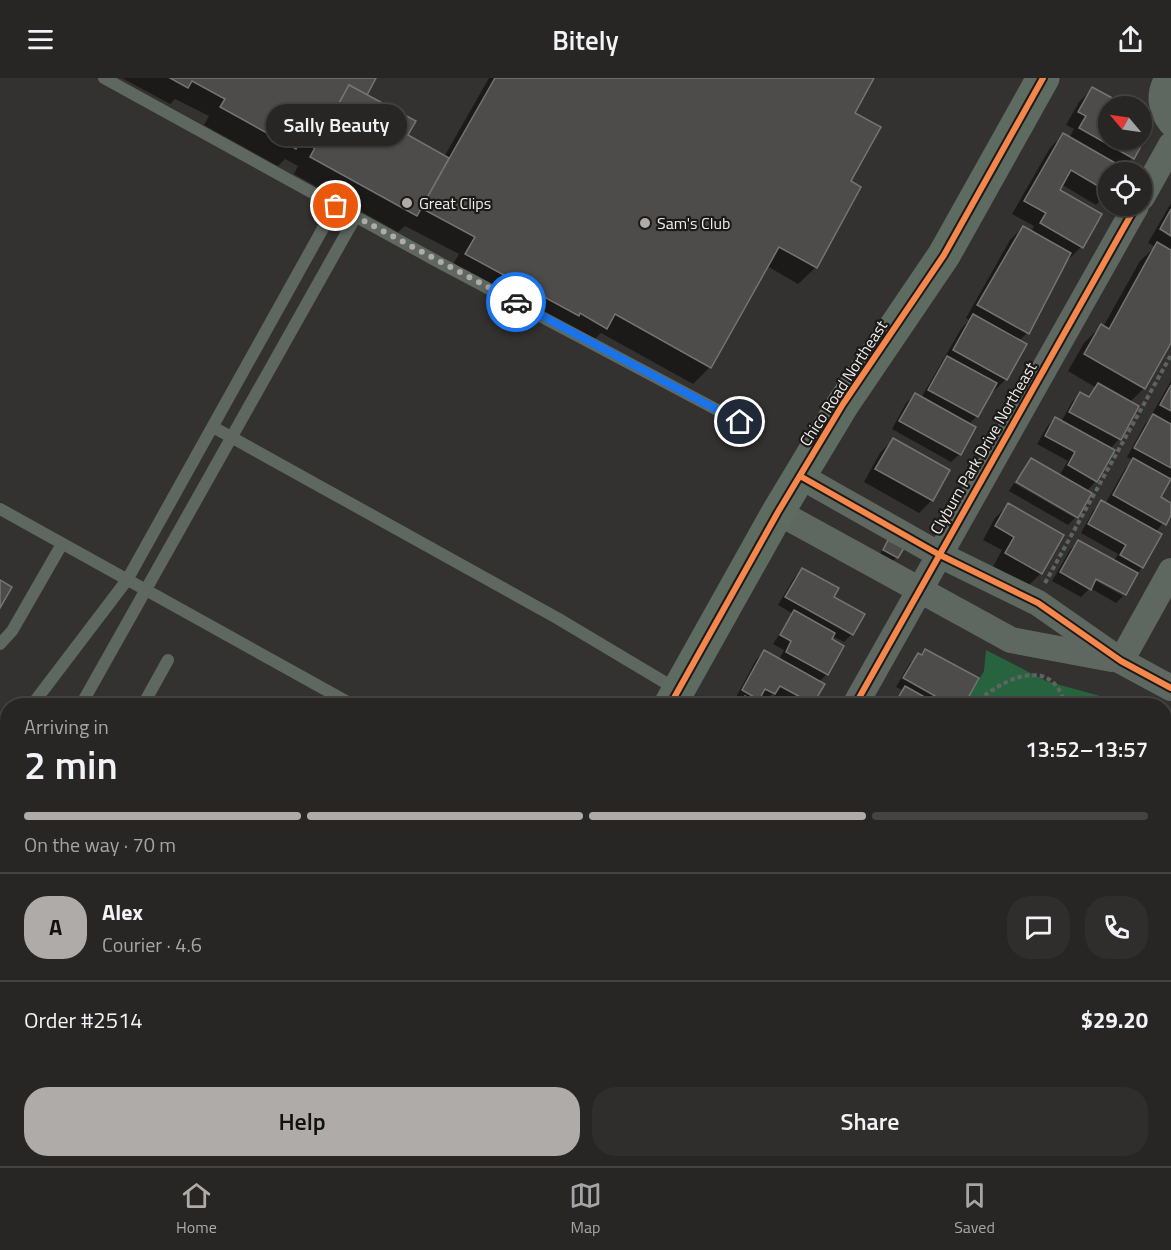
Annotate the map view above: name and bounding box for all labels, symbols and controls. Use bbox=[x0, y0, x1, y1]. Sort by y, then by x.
text: Bitely bbox=[552, 19, 619, 60]
icon: menu bbox=[24, 23, 57, 56]
icon: share bbox=[1114, 23, 1147, 56]
north arrow bbox=[1098, 96, 1152, 150]
map controls bbox=[1098, 96, 1152, 216]
callout: Sally Beauty bbox=[266, 104, 406, 146]
text: Sally Beauty bbox=[284, 109, 389, 140]
button: locate bbox=[1098, 162, 1152, 216]
pin bbox=[310, 180, 361, 231]
icon: bag bbox=[319, 189, 352, 222]
place label: Great Clips bbox=[419, 191, 491, 215]
marker: Great Clips bbox=[400, 196, 414, 210]
place label: Sam's Club bbox=[657, 211, 730, 235]
marker: Sam's Club bbox=[638, 216, 652, 230]
courier bbox=[486, 272, 546, 332]
icon: car bbox=[500, 286, 533, 319]
street label: Chico Road Northeast bbox=[793, 315, 893, 451]
street label: Clyburn Park Drive Northeast bbox=[924, 357, 1042, 539]
pin bbox=[714, 396, 765, 447]
icon: home bbox=[723, 405, 756, 438]
text: Arriving in bbox=[24, 711, 109, 742]
text: 13:52–13:57 bbox=[1025, 732, 1148, 766]
text: 2 min bbox=[24, 735, 118, 794]
text: On the way · 70 m bbox=[24, 829, 176, 860]
text: Alex bbox=[102, 895, 143, 929]
button: chat bbox=[1007, 896, 1070, 959]
button: phone bbox=[1085, 896, 1148, 959]
text: A bbox=[49, 910, 62, 944]
text: Courier · 4.6 bbox=[102, 929, 202, 960]
text: Order #2514 bbox=[24, 1003, 143, 1037]
text: $29.20 bbox=[1081, 1003, 1148, 1037]
button: Help bbox=[24, 1087, 580, 1156]
button: Share bbox=[592, 1087, 1148, 1156]
tab: Home bbox=[176, 1179, 217, 1239]
tab: Map bbox=[569, 1179, 602, 1239]
tab: Saved bbox=[954, 1179, 995, 1239]

